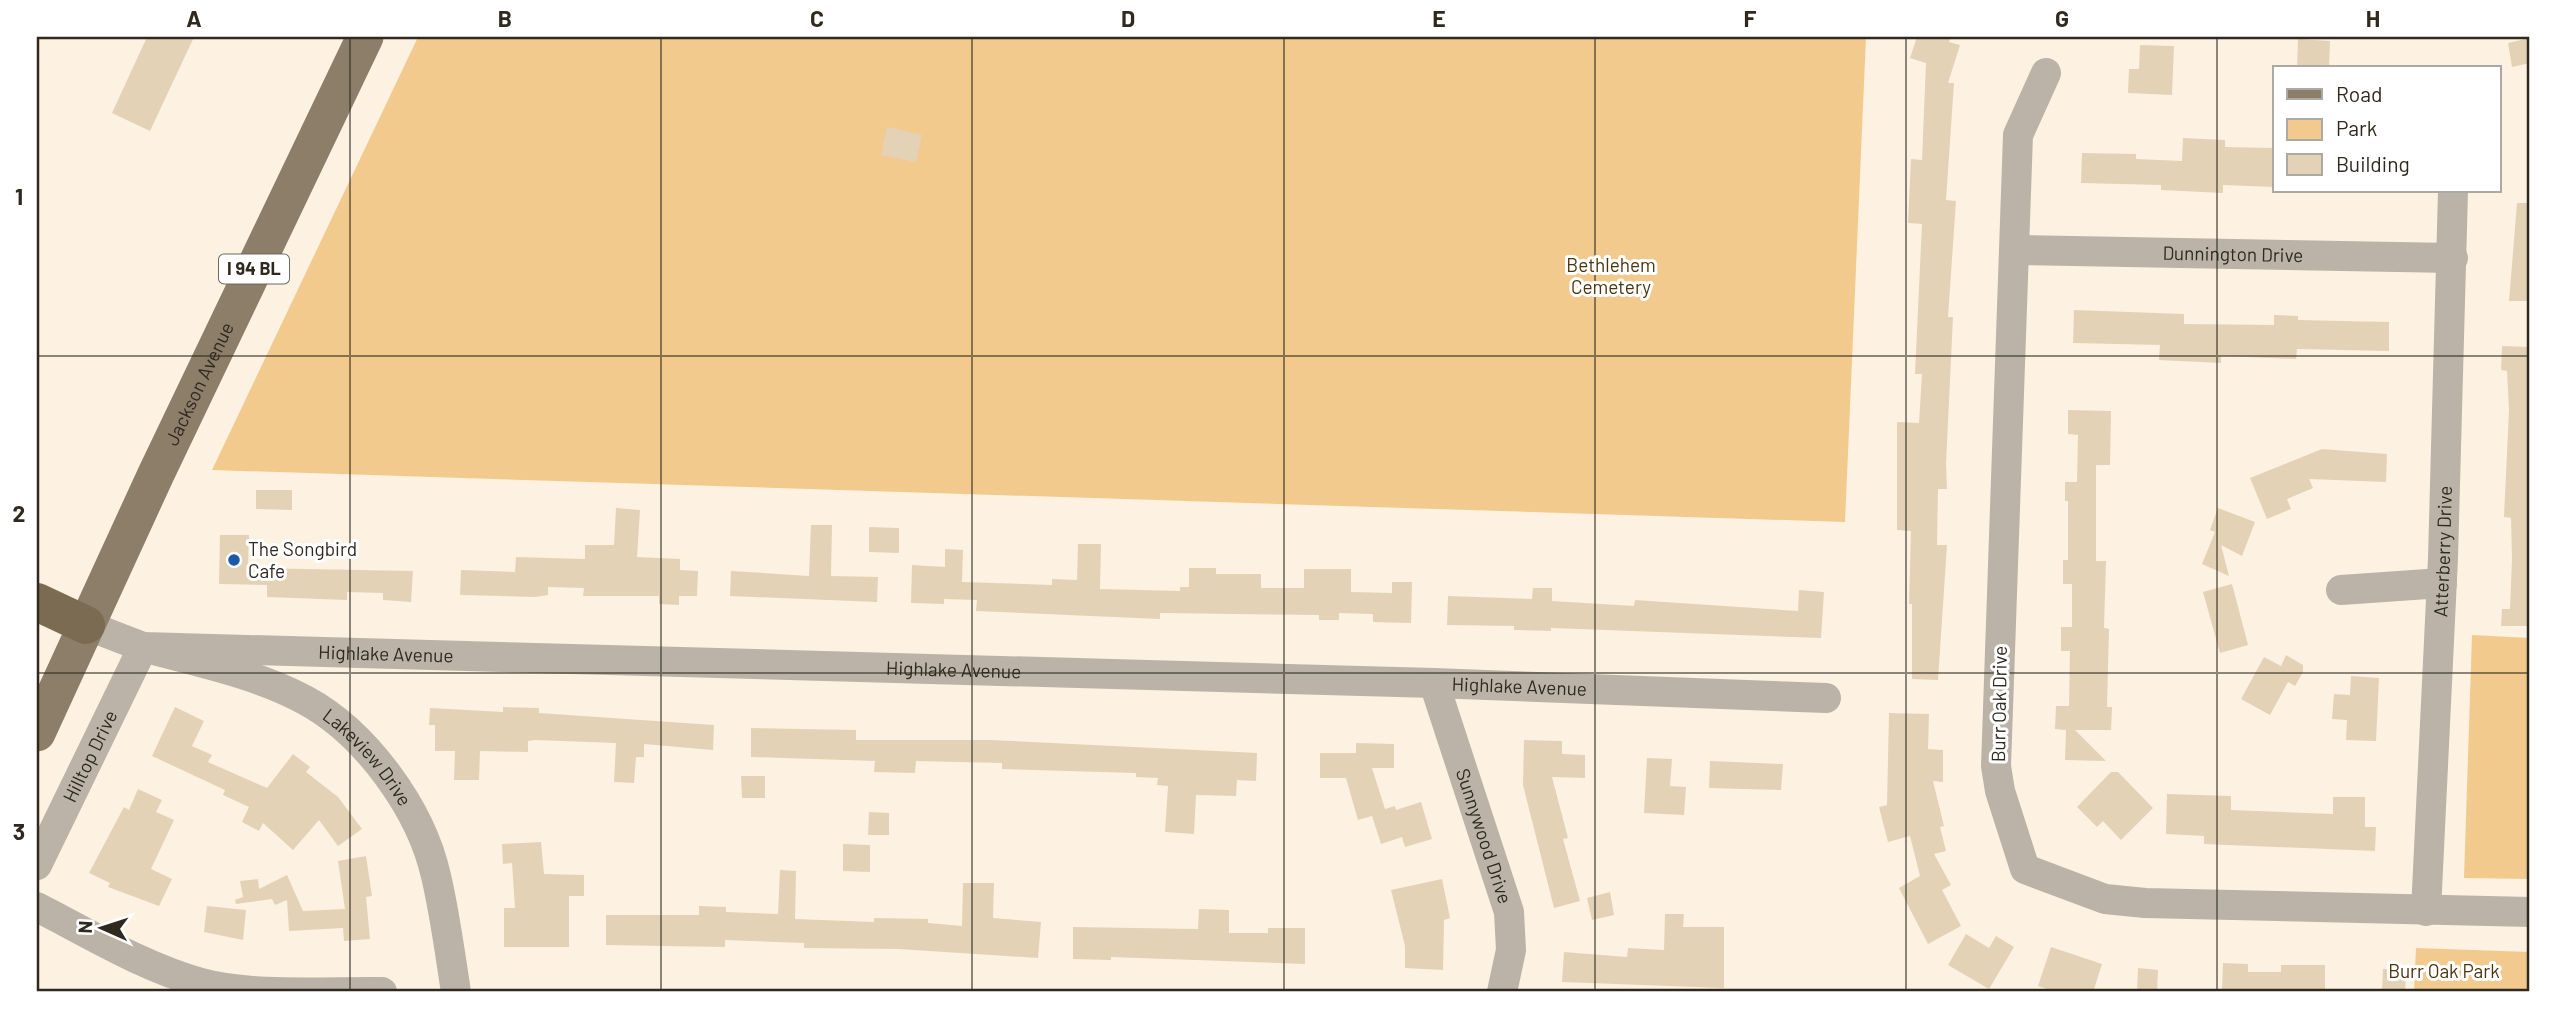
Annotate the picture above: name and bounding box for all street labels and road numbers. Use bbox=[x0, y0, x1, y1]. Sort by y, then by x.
street label: Dunnington Drive bbox=[2162, 241, 2304, 266]
road number: I 94 BL bbox=[219, 255, 289, 284]
street label: Jackson Avenue bbox=[159, 318, 238, 449]
street label: Atterberry Drive bbox=[2428, 485, 2456, 618]
street label: Highlake Avenue bbox=[318, 640, 454, 667]
street label: Burr Oak Drive bbox=[1986, 646, 2011, 762]
street label: Highlake Avenue bbox=[886, 656, 1022, 682]
street label: Highlake Avenue bbox=[1451, 672, 1587, 700]
street label: Lakeview Drive bbox=[319, 703, 417, 810]
street label: Hilltop Drive bbox=[57, 706, 122, 806]
street label: Sunnywood Drive bbox=[1452, 765, 1517, 906]

